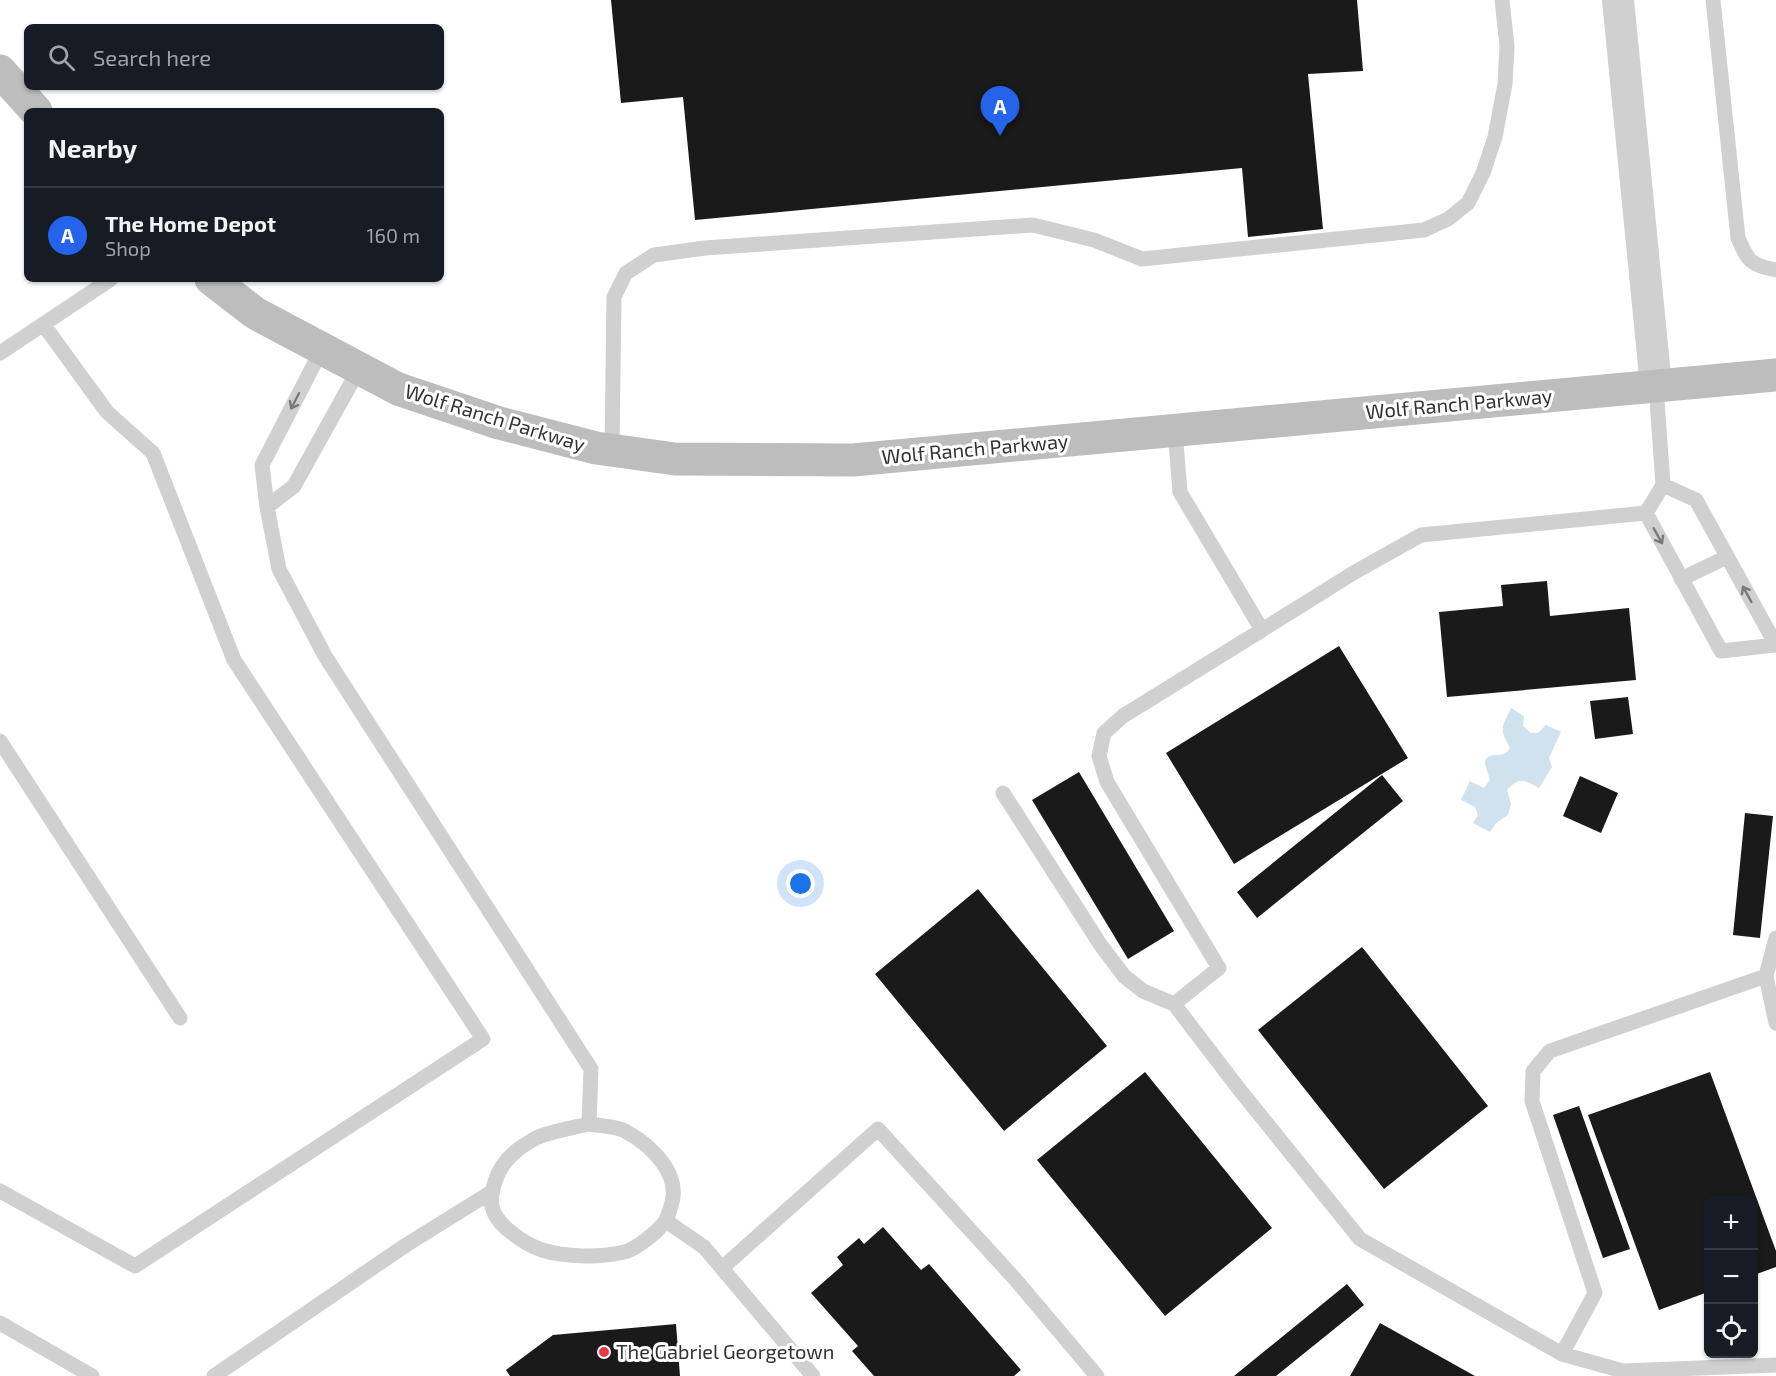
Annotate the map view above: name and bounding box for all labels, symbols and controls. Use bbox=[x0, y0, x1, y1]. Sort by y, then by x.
search box bbox=[24, 24, 444, 90]
icon: search bbox=[45, 41, 78, 74]
text: Search here bbox=[93, 44, 211, 70]
pin: A bbox=[980, 86, 1020, 136]
text: Nearby bbox=[48, 132, 137, 163]
text: The Home Depot bbox=[105, 210, 276, 236]
text: A bbox=[61, 223, 74, 247]
text: 160 m bbox=[367, 223, 420, 247]
text: Shop bbox=[105, 236, 151, 260]
street label: Wolf Ranch Parkway bbox=[402, 378, 589, 456]
street label: Wolf Ranch Parkway bbox=[1365, 383, 1554, 423]
one-way arrow bbox=[289, 392, 301, 409]
street label: Wolf Ranch Parkway bbox=[881, 428, 1070, 468]
one-way arrow bbox=[1653, 526, 1664, 544]
one-way arrow bbox=[1741, 585, 1752, 603]
your location bbox=[786, 869, 815, 898]
map controls bbox=[1704, 1196, 1758, 1358]
button: + bbox=[1704, 1196, 1758, 1250]
button: − bbox=[1704, 1250, 1758, 1304]
button: locate bbox=[1704, 1304, 1758, 1358]
place label: The Gabriel Georgetown bbox=[616, 1339, 834, 1363]
marker: The Gabriel Georgetown bbox=[597, 1345, 611, 1359]

